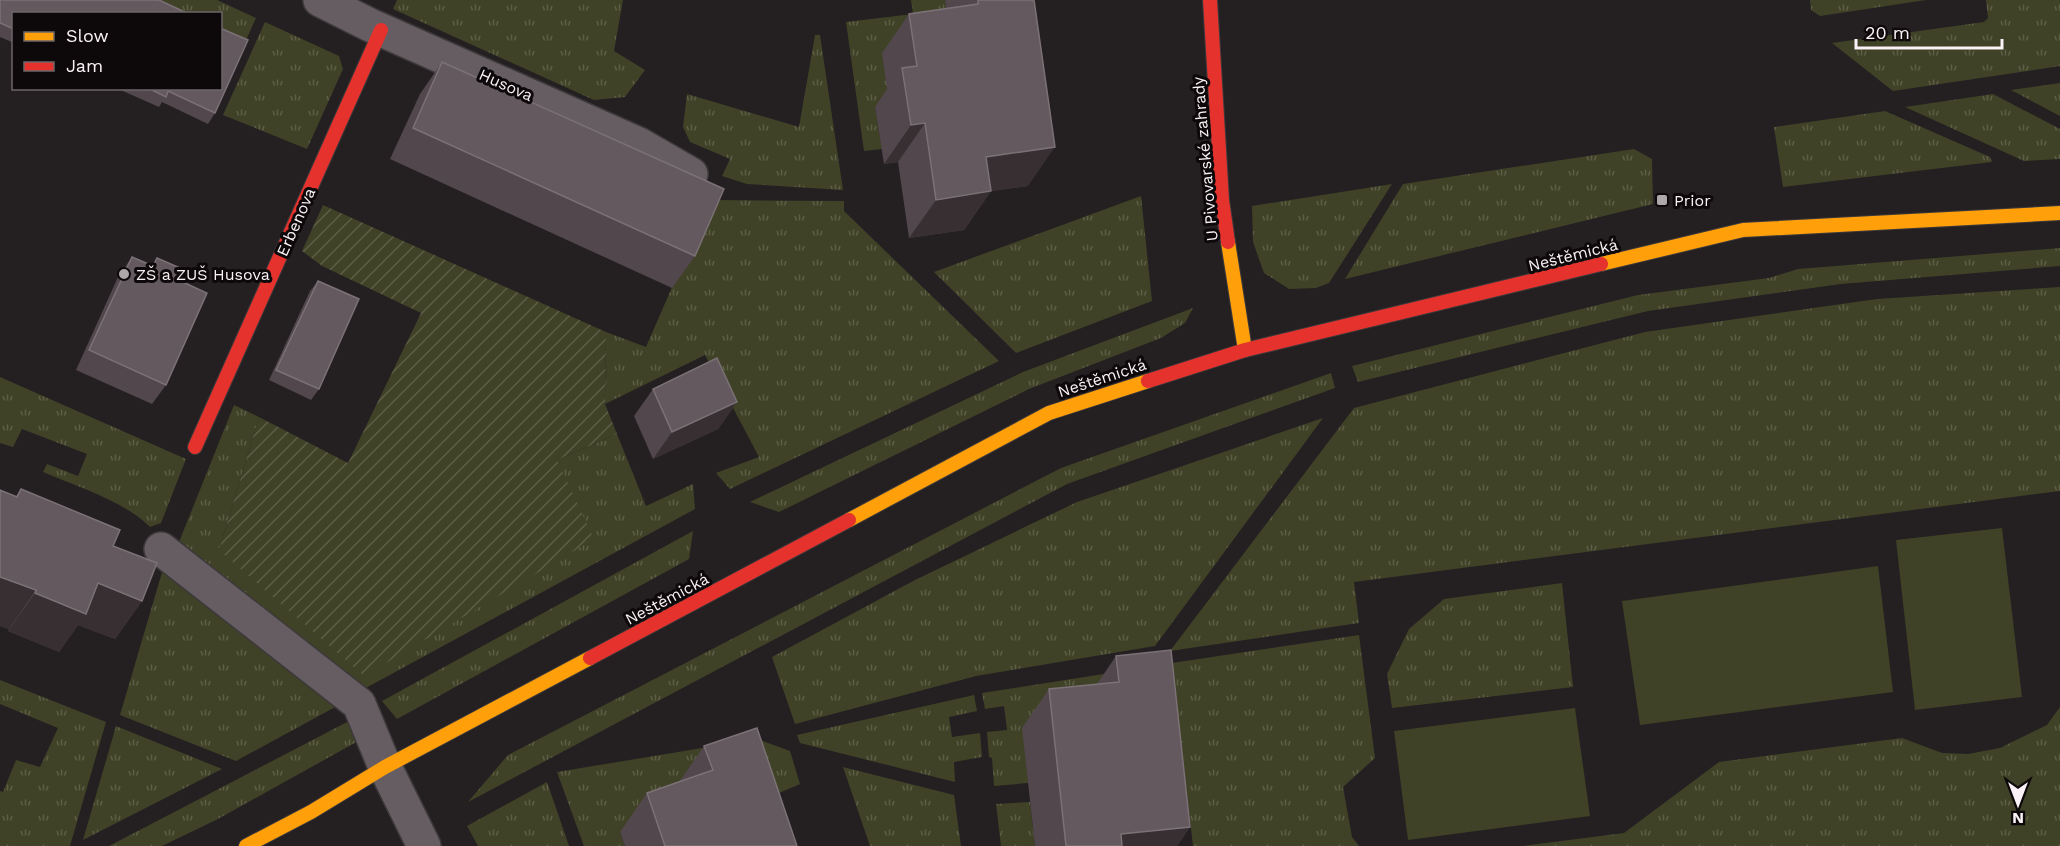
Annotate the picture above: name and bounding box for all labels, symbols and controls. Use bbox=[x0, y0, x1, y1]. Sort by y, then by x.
legend bbox=[12, 12, 222, 90]
scale bar bbox=[1856, 12, 2002, 50]
text: 20 m bbox=[1865, 22, 1910, 43]
text: Slow bbox=[66, 25, 109, 46]
text: Jam bbox=[66, 55, 103, 76]
street label: Husova bbox=[476, 65, 536, 105]
street label: U Pivovarské zahrady bbox=[1188, 75, 1222, 242]
street label: Erbenova bbox=[273, 185, 319, 259]
place label: Prior bbox=[1674, 191, 1711, 210]
marker: Prior bbox=[1655, 193, 1669, 207]
street label: Neštěmická bbox=[1526, 235, 1620, 275]
place label: ZŠ a ZUŠ Husova bbox=[136, 265, 270, 284]
marker: ZŠ a ZUŠ Husova bbox=[117, 267, 131, 281]
street label: Neštěmická bbox=[1055, 355, 1149, 401]
street label: Neštěmická bbox=[622, 569, 712, 629]
north arrow bbox=[1988, 774, 2048, 834]
text: N bbox=[2012, 809, 2024, 828]

